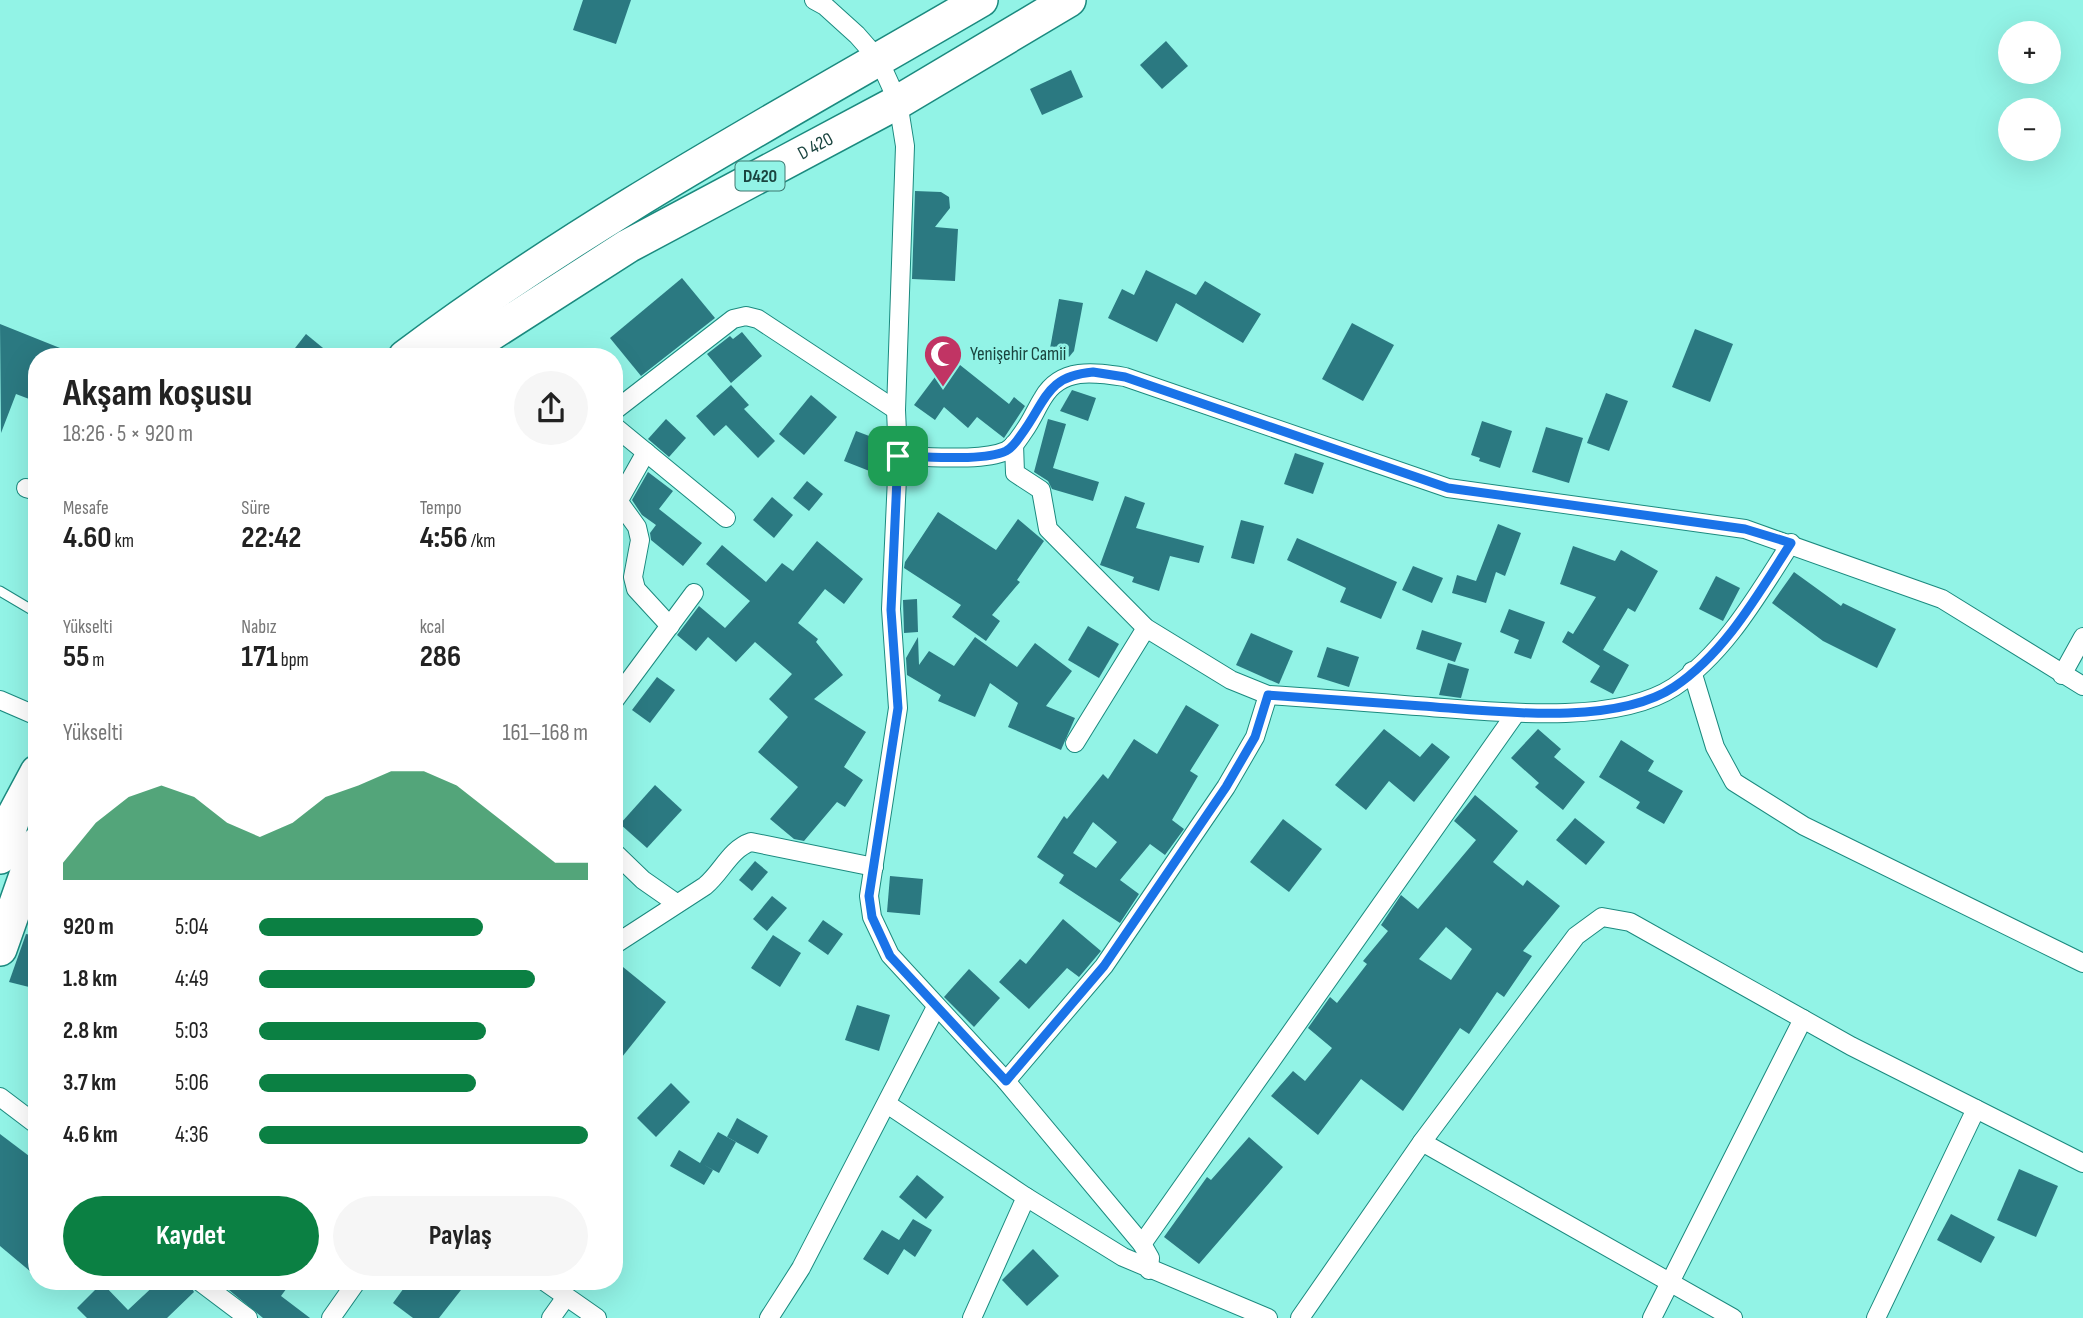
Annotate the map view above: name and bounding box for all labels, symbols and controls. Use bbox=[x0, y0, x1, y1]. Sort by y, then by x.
map controls bbox=[1998, 21, 2061, 161]
button: + bbox=[1998, 21, 2061, 84]
button: − bbox=[1998, 98, 2061, 161]
street label: D 420 bbox=[794, 127, 837, 165]
road number: D420 bbox=[736, 162, 784, 190]
mosque icon: Yenişehir Camii bbox=[922, 333, 964, 388]
place label: Yenişehir Camii bbox=[970, 343, 1066, 366]
text: Akşam koşusu bbox=[63, 371, 252, 416]
button: share bbox=[514, 371, 588, 445]
text: 18:26 · 5 × 920 m bbox=[63, 420, 193, 448]
pin bbox=[868, 426, 928, 486]
icon: arrive bbox=[879, 437, 917, 475]
text: Mesafe bbox=[63, 497, 109, 520]
text: Süre bbox=[241, 497, 270, 520]
text: Tempo bbox=[420, 497, 462, 520]
text: 4.60 bbox=[63, 520, 112, 556]
text: 22:42 bbox=[241, 520, 302, 556]
text: 4:56 bbox=[420, 520, 468, 556]
text: km bbox=[112, 530, 134, 553]
text: /km bbox=[468, 530, 495, 553]
text: Yükselti bbox=[63, 616, 112, 639]
text: Nabız bbox=[241, 616, 277, 639]
text: kcal bbox=[420, 616, 445, 639]
text: 55 bbox=[63, 639, 89, 675]
text: 171 bbox=[241, 639, 278, 675]
text: 286 bbox=[420, 639, 461, 675]
text: m bbox=[89, 649, 105, 672]
text: bpm bbox=[278, 649, 309, 672]
text: Yükselti bbox=[63, 719, 123, 747]
text: 161–168 m bbox=[502, 719, 588, 747]
text: 920 m bbox=[63, 913, 114, 941]
text: 5:04 bbox=[175, 913, 208, 941]
text: 1.8 km bbox=[63, 965, 117, 993]
text: 4:49 bbox=[175, 965, 209, 993]
text: 2.8 km bbox=[63, 1017, 118, 1045]
text: 5:03 bbox=[175, 1017, 208, 1045]
text: 3.7 km bbox=[63, 1069, 116, 1097]
text: 5:06 bbox=[175, 1069, 209, 1097]
text: 4.6 km bbox=[63, 1121, 118, 1149]
text: 4:36 bbox=[175, 1121, 209, 1149]
button: Kaydet bbox=[63, 1196, 319, 1276]
button: Paylaş bbox=[333, 1196, 588, 1276]

